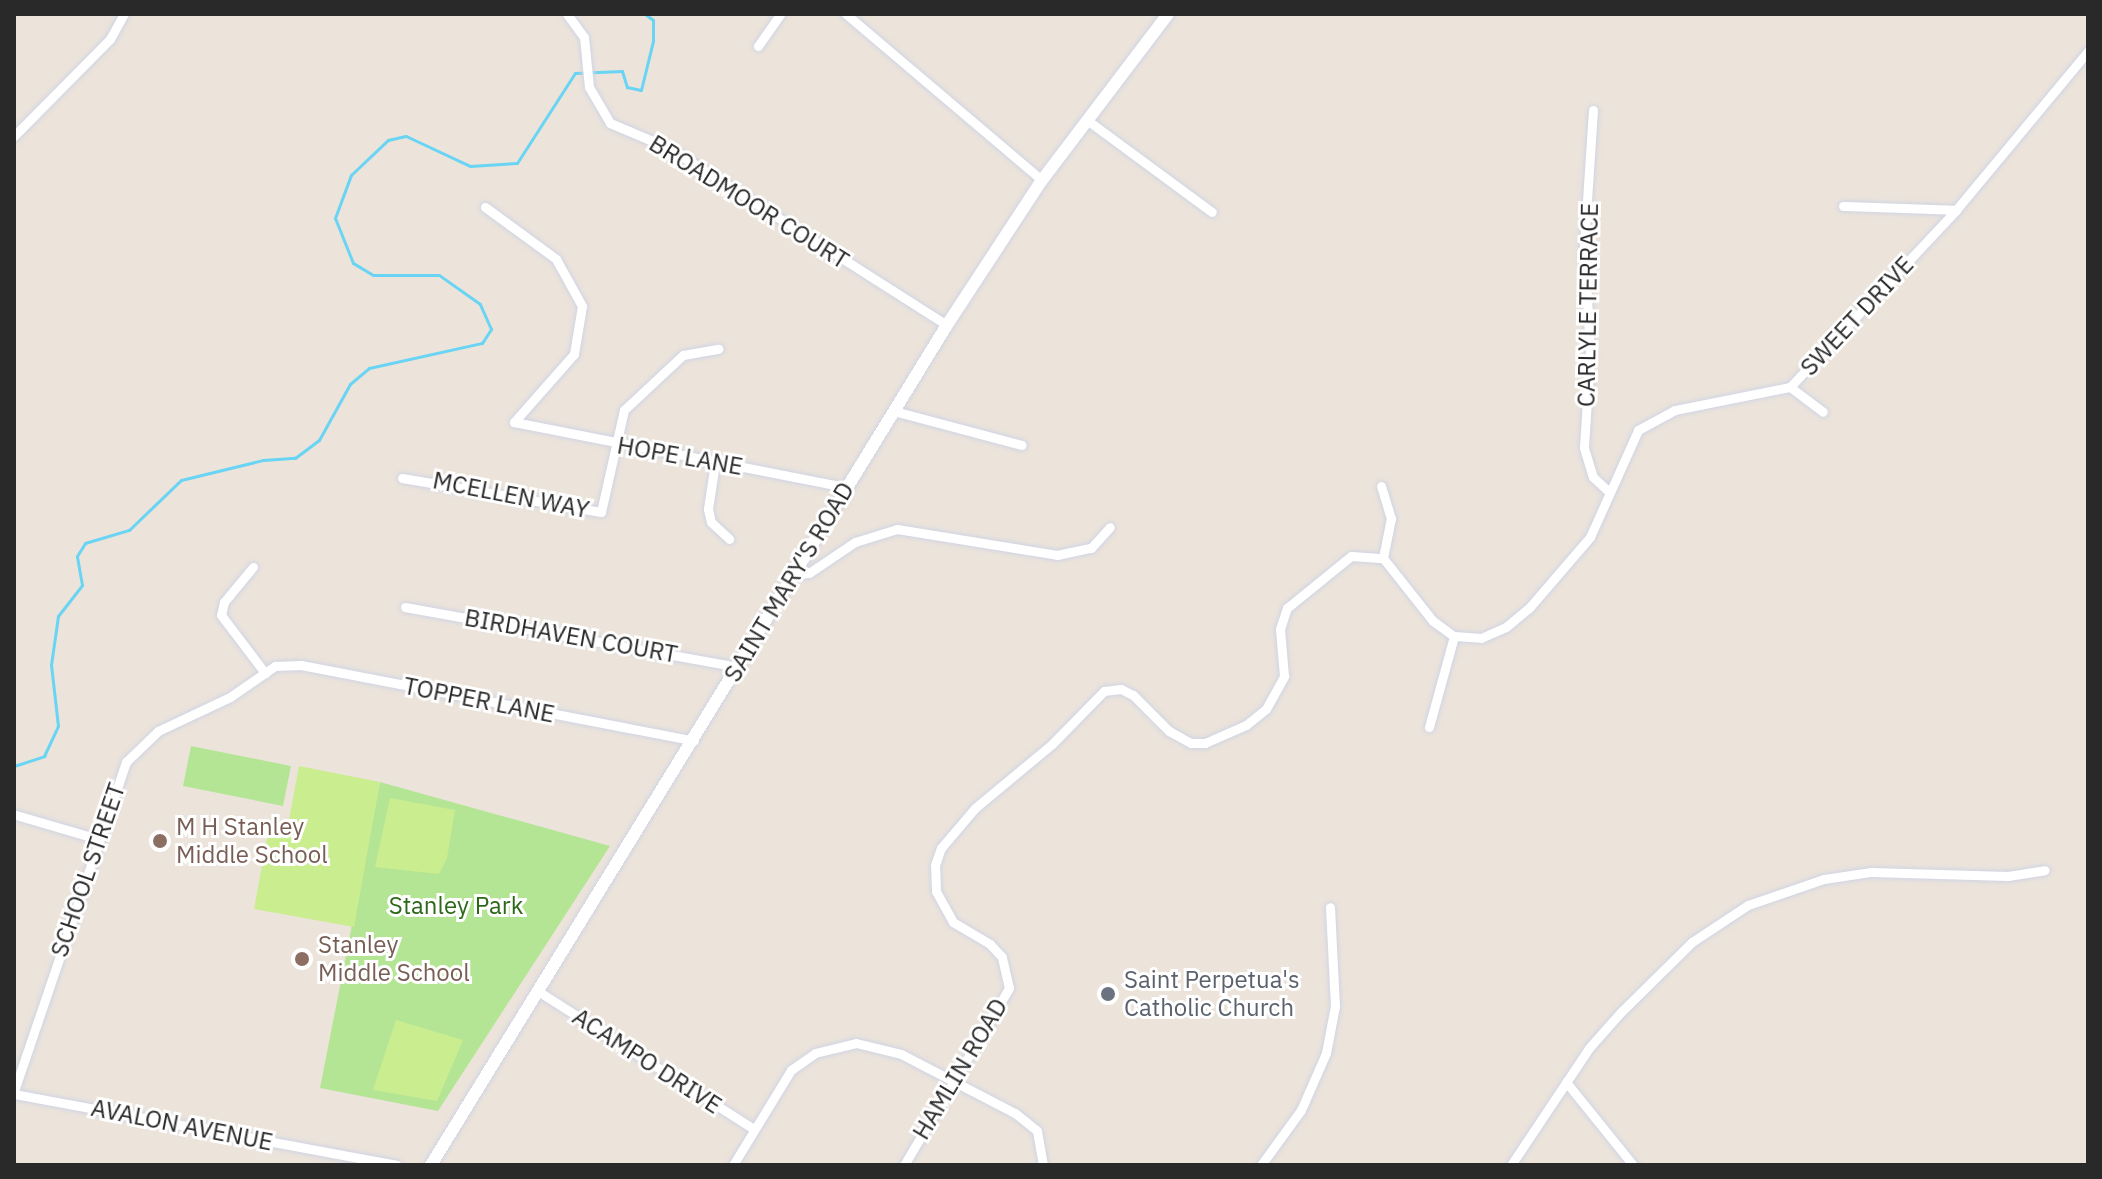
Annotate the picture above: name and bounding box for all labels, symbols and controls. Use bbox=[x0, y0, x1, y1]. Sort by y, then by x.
street label: BROADMOOR COURT bbox=[644, 129, 854, 275]
street label: CARLYLE TERRACE bbox=[1572, 203, 1604, 407]
street label: SWEET DRIVE bbox=[1794, 250, 1920, 382]
street label: HOPE LANE bbox=[615, 431, 745, 481]
street label: MCELLEN WAY bbox=[430, 466, 592, 524]
street label: SAINT MARY'S ROAD bbox=[718, 477, 860, 687]
street label: BIRDHAVEN COURT bbox=[462, 603, 680, 669]
street label: TOPPER LANE bbox=[401, 671, 557, 729]
street label: SCHOOL STREET bbox=[45, 779, 131, 961]
place label: M H Stanley Middle School bbox=[176, 813, 328, 869]
marker: M H Stanley Middle School bbox=[151, 832, 169, 850]
park label: Stanley Park bbox=[389, 892, 523, 920]
place label: Stanley Middle School bbox=[318, 931, 470, 987]
marker: Stanley Middle School bbox=[293, 950, 311, 968]
place label: Saint Perpetua's Catholic Church bbox=[1124, 966, 1300, 1022]
marker: Saint Perpetua's Catholic Church bbox=[1099, 985, 1117, 1003]
street label: HAMLIN ROAD bbox=[907, 993, 1013, 1145]
street label: ACAMPO DRIVE bbox=[567, 1002, 727, 1120]
street label: AVALON AVENUE bbox=[89, 1093, 275, 1157]

